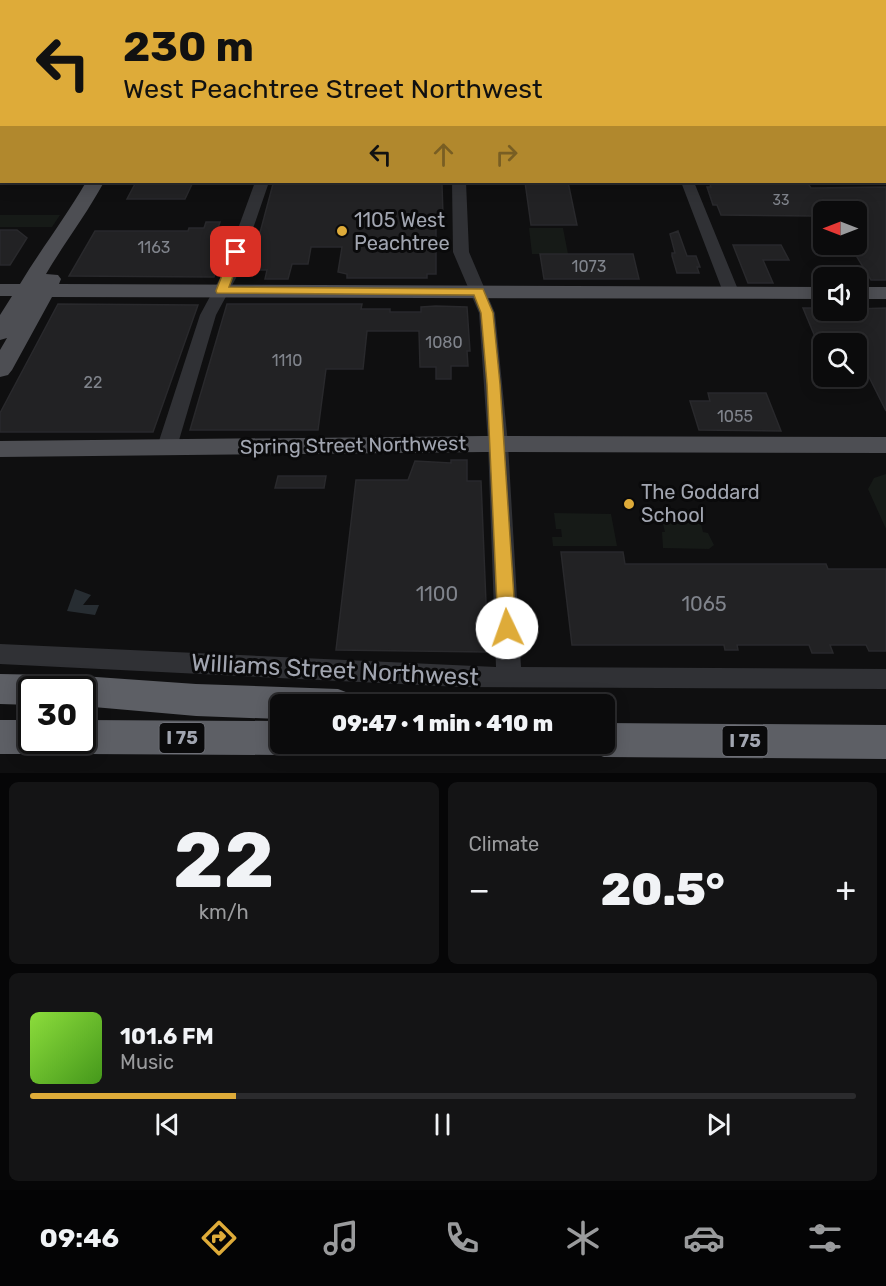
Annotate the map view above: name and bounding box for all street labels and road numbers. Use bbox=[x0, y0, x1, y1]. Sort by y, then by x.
street label: Spring Street Northwest bbox=[240, 431, 467, 459]
street label: Williams Street Northwest bbox=[191, 648, 479, 692]
road number: I 75 bbox=[160, 723, 204, 753]
road number: I 75 bbox=[722, 726, 768, 756]

